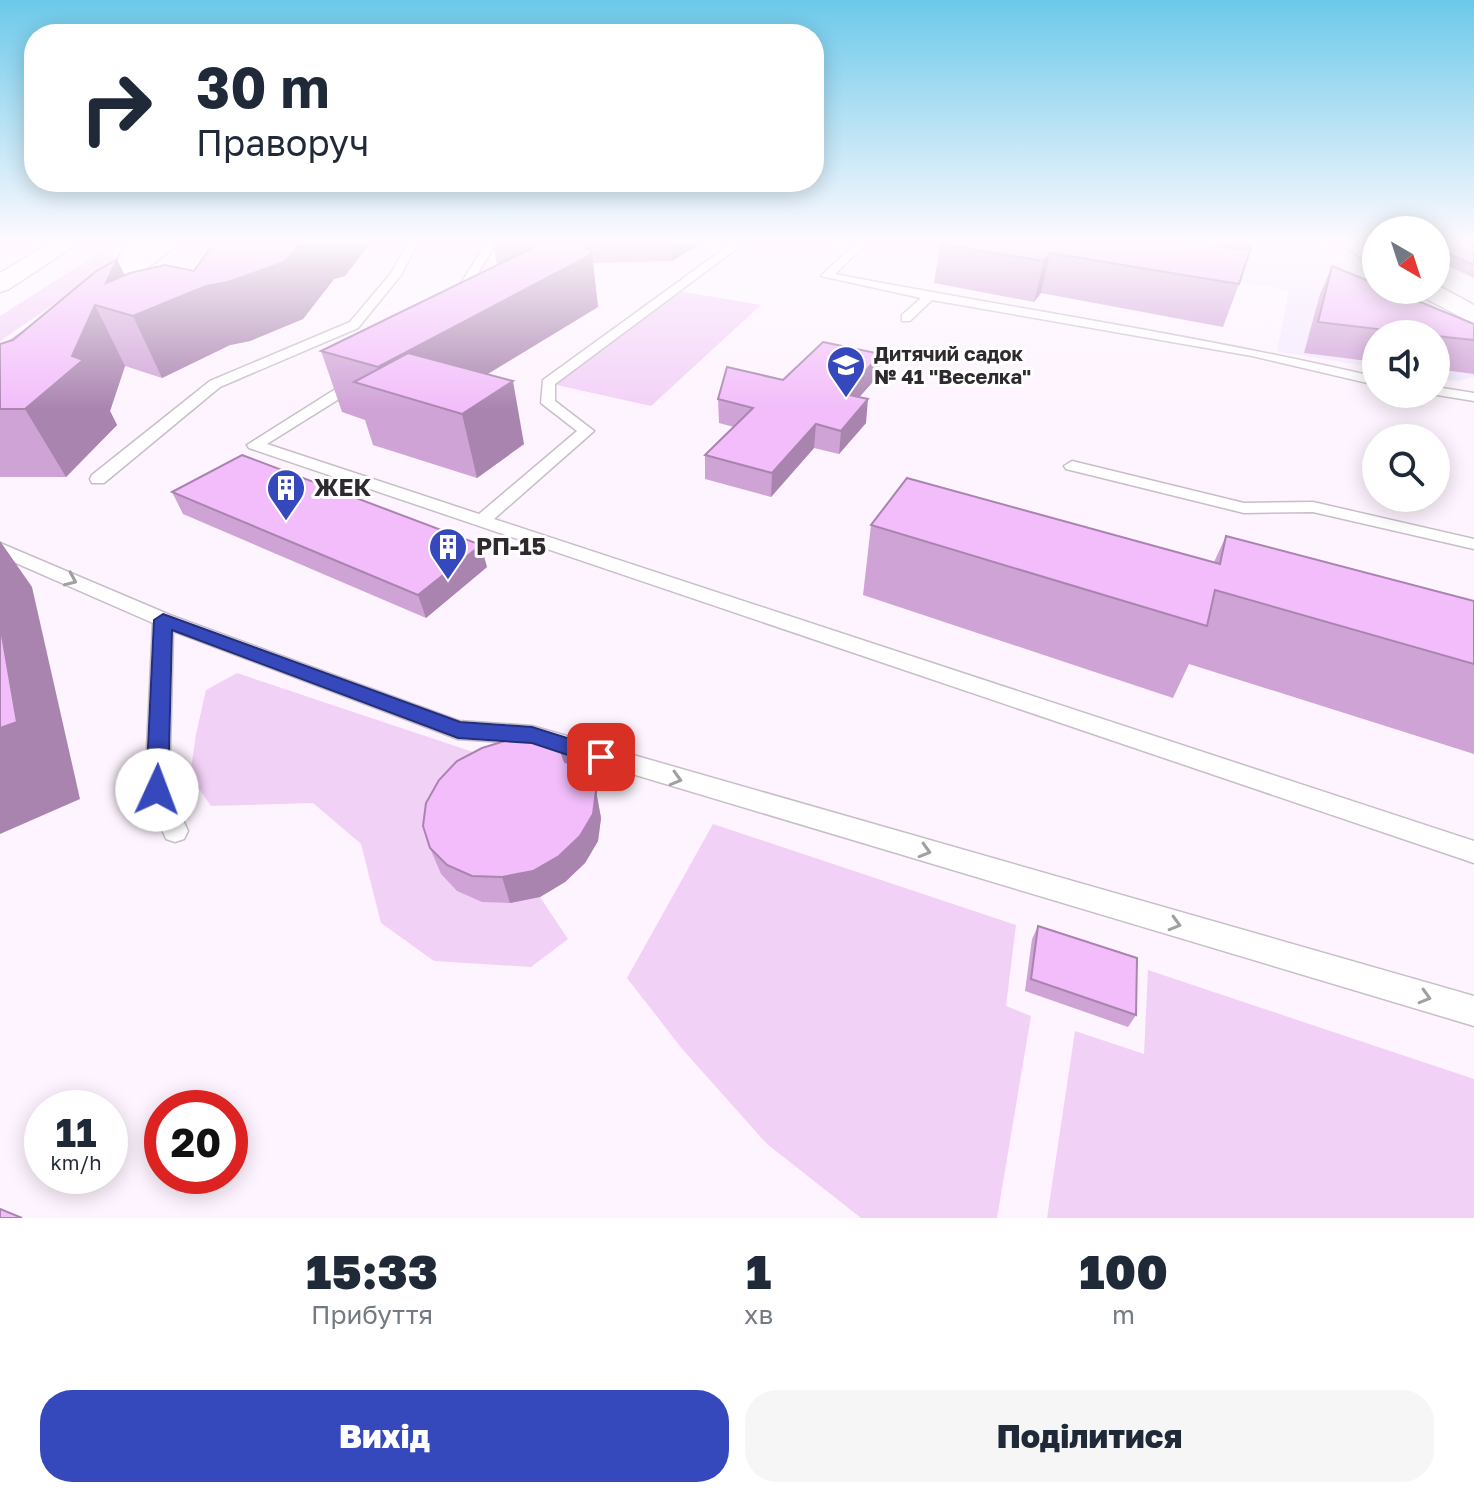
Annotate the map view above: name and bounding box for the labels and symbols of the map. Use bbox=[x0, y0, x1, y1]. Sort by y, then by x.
north arrow bbox=[1362, 216, 1450, 304]
place label: Дитячий садок № 41 "Веселка" bbox=[874, 341, 1031, 388]
school or university icon: Дитячий садок № 41 "Веселка" bbox=[825, 344, 867, 399]
building icon: ЖЕК bbox=[265, 467, 307, 522]
place label: ЖЕК bbox=[314, 472, 371, 501]
building icon: РП-15 bbox=[427, 526, 469, 581]
place label: РП-15 bbox=[476, 531, 546, 560]
one-way arrow bbox=[63, 570, 78, 586]
pin bbox=[567, 723, 635, 791]
position arrow bbox=[115, 748, 199, 832]
one-way arrow bbox=[668, 770, 682, 786]
one-way arrow bbox=[918, 842, 932, 859]
one-way arrow bbox=[1168, 915, 1182, 931]
one-way arrow bbox=[1417, 988, 1431, 1004]
speed limit sign: 20 bbox=[144, 1090, 248, 1194]

